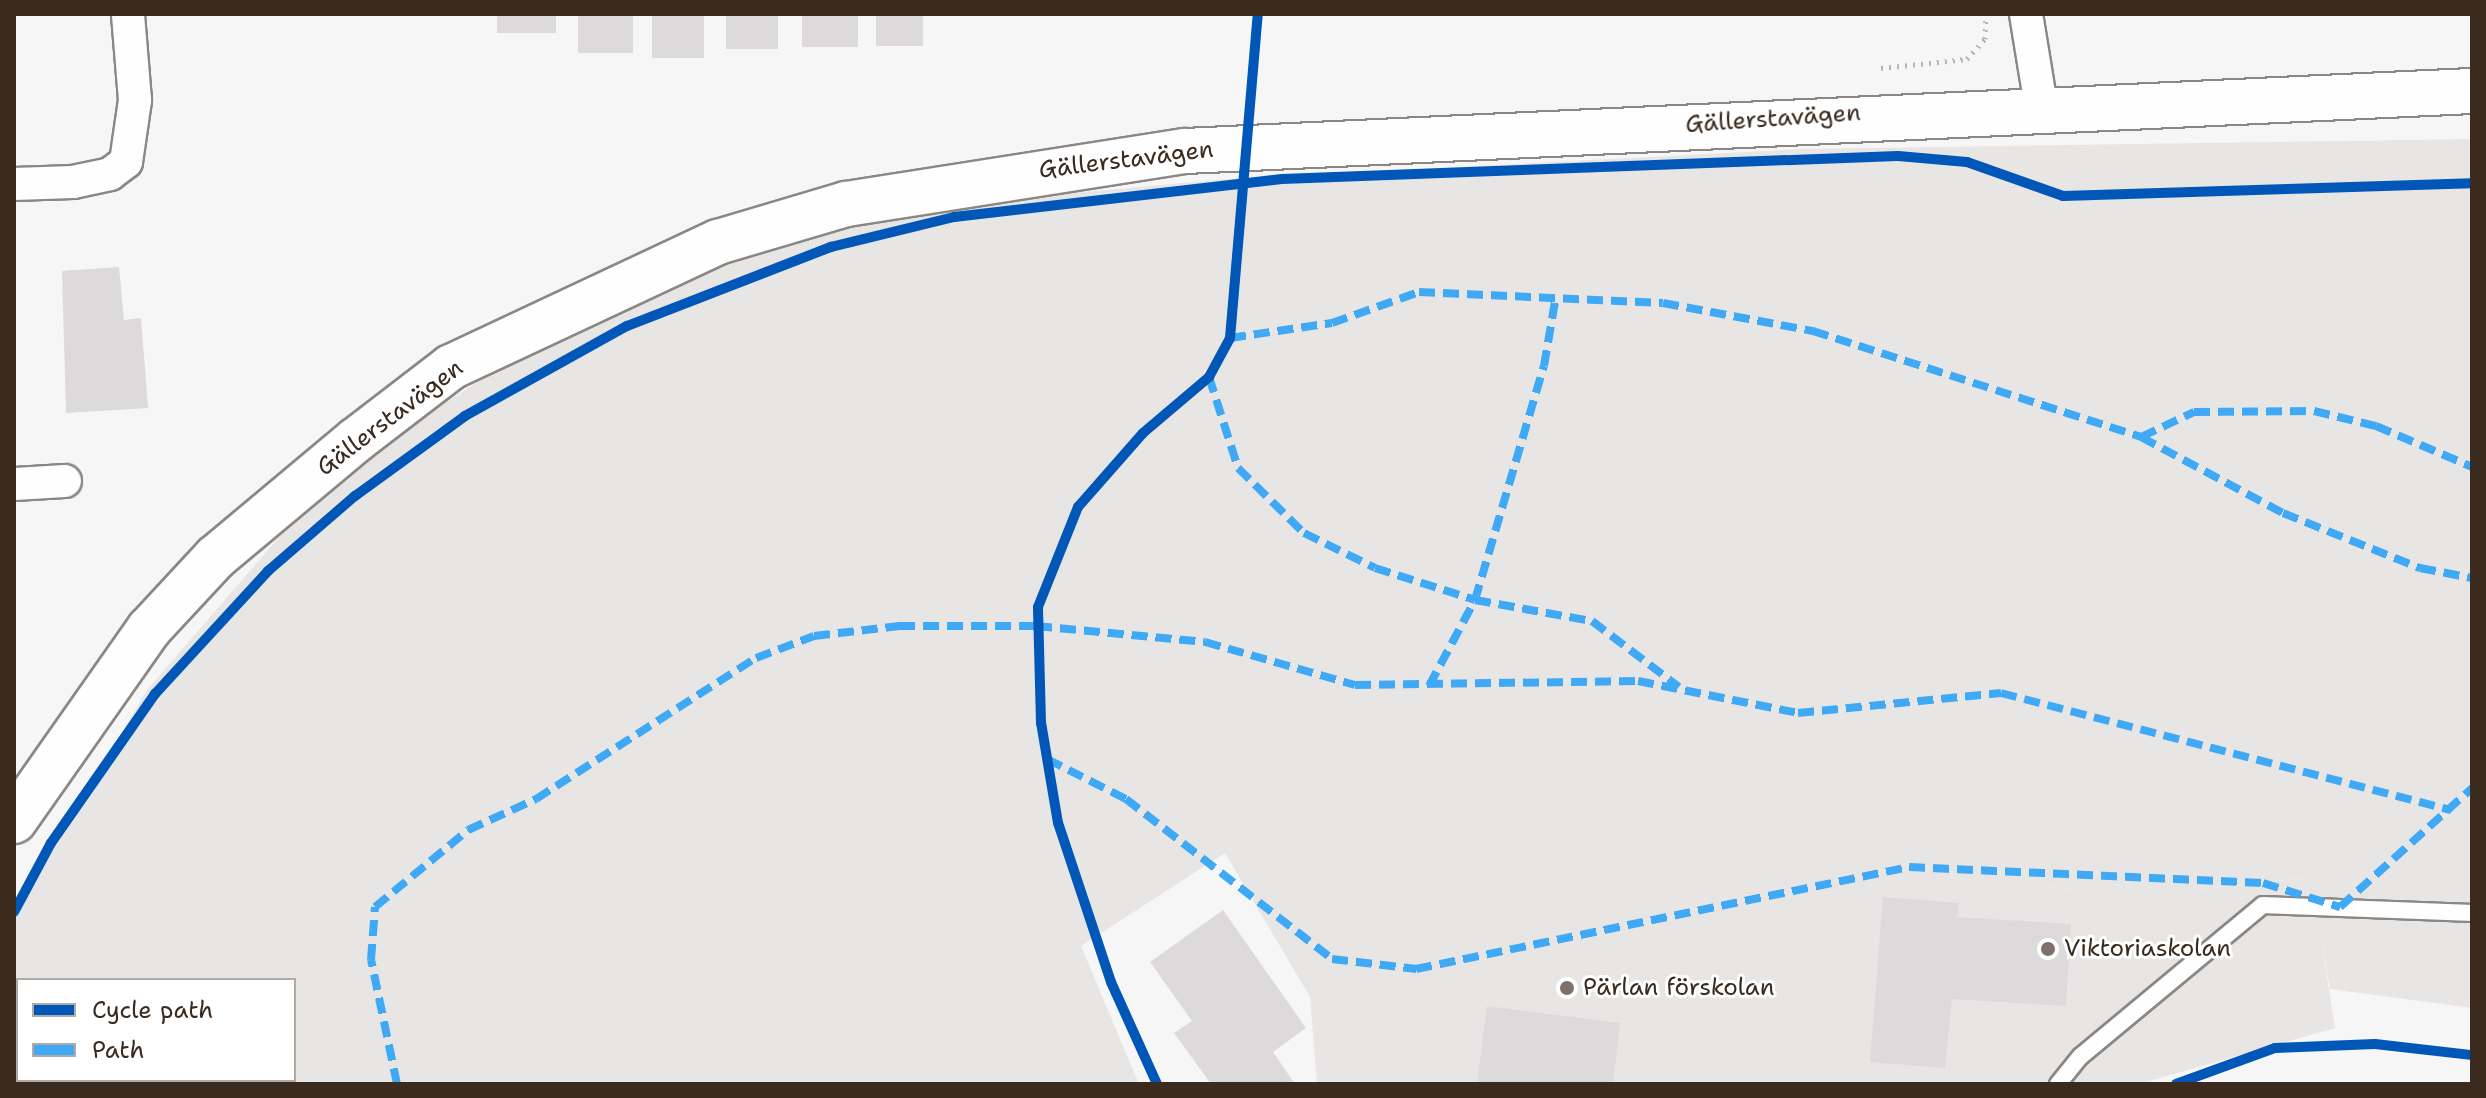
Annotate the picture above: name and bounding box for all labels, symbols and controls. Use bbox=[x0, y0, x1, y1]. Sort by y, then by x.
street label: Gällerstavägen bbox=[1684, 99, 1862, 139]
street label: Gällerstavägen bbox=[1037, 135, 1215, 185]
street label: Gällerstavägen bbox=[311, 354, 469, 482]
place label: Viktoriaskolan bbox=[2064, 935, 2231, 963]
marker: Viktoriaskolan bbox=[2039, 940, 2057, 958]
place label: Pärlan förskolan bbox=[1583, 974, 1774, 1002]
legend bbox=[16, 978, 296, 1082]
marker: Pärlan förskolan bbox=[1558, 979, 1576, 997]
text: Cycle path bbox=[92, 994, 213, 1026]
text: Path bbox=[92, 1034, 144, 1066]

